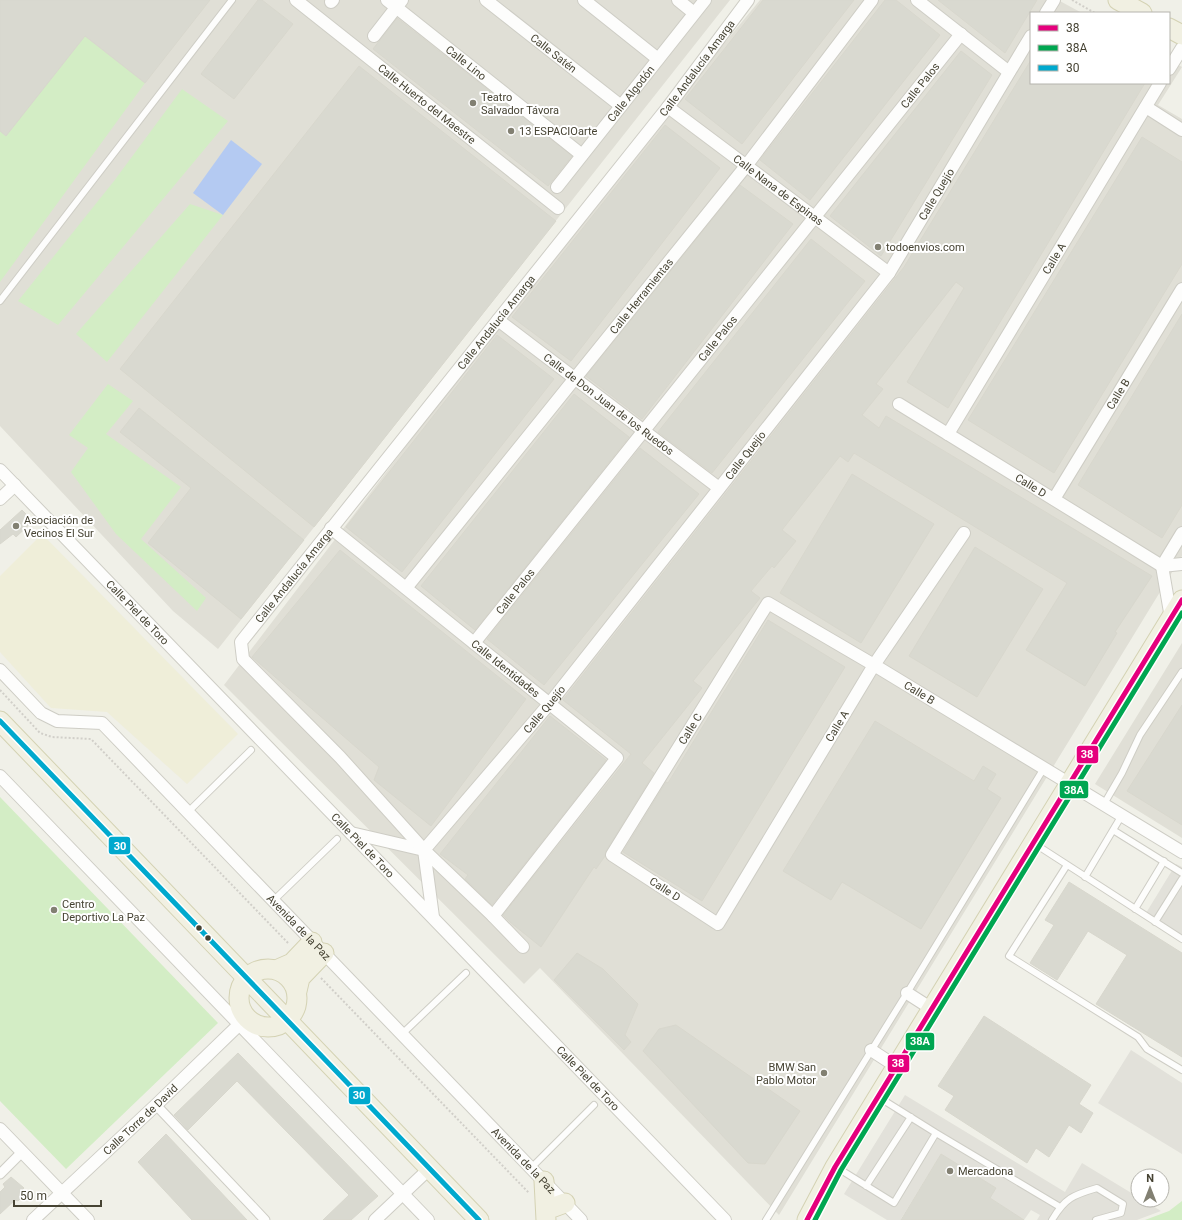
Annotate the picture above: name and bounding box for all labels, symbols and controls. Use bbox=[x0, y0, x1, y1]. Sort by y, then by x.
legend bbox=[1030, 12, 1170, 84]
street label: Calle Andalucía Amarga bbox=[657, 18, 738, 119]
text: 38 bbox=[1066, 21, 1080, 35]
street label: Calle Satén bbox=[528, 31, 579, 76]
text: 38A bbox=[1066, 41, 1087, 55]
street label: Calle Lino bbox=[443, 43, 489, 83]
street label: Calle Palos bbox=[898, 60, 943, 111]
street label: Calle Huerto del Maestre bbox=[375, 61, 478, 147]
text: 30 bbox=[1066, 61, 1080, 75]
street label: Calle Algodón bbox=[605, 63, 657, 125]
place label: Teatro Salvador Távora bbox=[481, 91, 559, 117]
marker: Teatro Salvador Távora bbox=[468, 98, 478, 108]
place label: 13 ESPACIOarte bbox=[519, 125, 597, 138]
marker: 13 ESPACIOarte bbox=[506, 126, 516, 136]
street label: Calle Nana de Espinas bbox=[731, 152, 826, 228]
street label: Calle Quejío bbox=[916, 166, 957, 223]
street label: Calle A bbox=[1040, 240, 1069, 277]
place label: todoenvios.com bbox=[886, 241, 965, 254]
marker: todoenvios.com bbox=[873, 242, 883, 252]
street label: Calle Herramientas bbox=[607, 256, 676, 337]
street label: Calle Andalucía Amarga bbox=[455, 273, 538, 372]
street label: Calle Palos bbox=[696, 313, 740, 364]
street label: Calle de Don Juan de los Ruedos bbox=[541, 351, 676, 458]
street label: Calle B bbox=[1104, 376, 1133, 412]
street label: Calle Quejío bbox=[723, 429, 769, 482]
street label: Calle D bbox=[1013, 471, 1049, 500]
place label: Asociación de Vecinos El Sur bbox=[24, 514, 94, 540]
marker: Asociación de Vecinos El Sur bbox=[11, 521, 21, 531]
street label: Calle Andalucía Amarga bbox=[253, 526, 336, 626]
street label: Calle Palos bbox=[493, 566, 538, 617]
street label: Calle Piel de Toro bbox=[103, 578, 171, 648]
street label: Calle Identidades bbox=[468, 637, 542, 701]
street label: Calle B bbox=[901, 679, 937, 707]
street label: Calle Quejío bbox=[521, 683, 568, 736]
street label: Calle A bbox=[823, 708, 852, 744]
street label: Calle C bbox=[676, 711, 705, 747]
line badge: 38 bbox=[1076, 745, 1099, 764]
text: 38 bbox=[1081, 748, 1093, 761]
line badge: 38A bbox=[1059, 780, 1089, 799]
text: 38A bbox=[1064, 784, 1085, 797]
street label: Calle Piel de Toro bbox=[328, 811, 397, 881]
line badge: 30 bbox=[108, 836, 131, 855]
text: 30 bbox=[114, 840, 126, 853]
street label: Calle D bbox=[647, 875, 683, 904]
street label: Avenida de la Paz bbox=[264, 892, 333, 964]
place label: Centro Deportivo La Paz bbox=[62, 898, 146, 924]
marker: Centro Deportivo La Paz bbox=[49, 905, 59, 915]
unlabelled marker bbox=[194, 923, 204, 933]
unlabelled marker bbox=[203, 933, 213, 943]
line badge: 38A bbox=[905, 1032, 935, 1051]
text: 38A bbox=[910, 1035, 931, 1048]
street label: Calle Piel de Toro bbox=[553, 1044, 622, 1114]
line badge: 38 bbox=[887, 1054, 910, 1073]
text: 38 bbox=[892, 1057, 904, 1070]
place label: BMW San Pablo Motor bbox=[756, 1061, 816, 1087]
marker: BMW San Pablo Motor bbox=[819, 1068, 829, 1078]
street label: Calle Torre de David bbox=[101, 1082, 180, 1158]
line badge: 30 bbox=[348, 1086, 371, 1105]
text: 30 bbox=[353, 1089, 365, 1102]
street label: Avenida de la Paz bbox=[489, 1125, 558, 1197]
place label: Mercadona bbox=[958, 1165, 1013, 1178]
marker: Mercadona bbox=[945, 1166, 955, 1176]
north arrow bbox=[1130, 1168, 1170, 1208]
text: N bbox=[1146, 1172, 1154, 1185]
scale bar bbox=[14, 1182, 101, 1208]
text: 50 m bbox=[20, 1189, 47, 1203]

